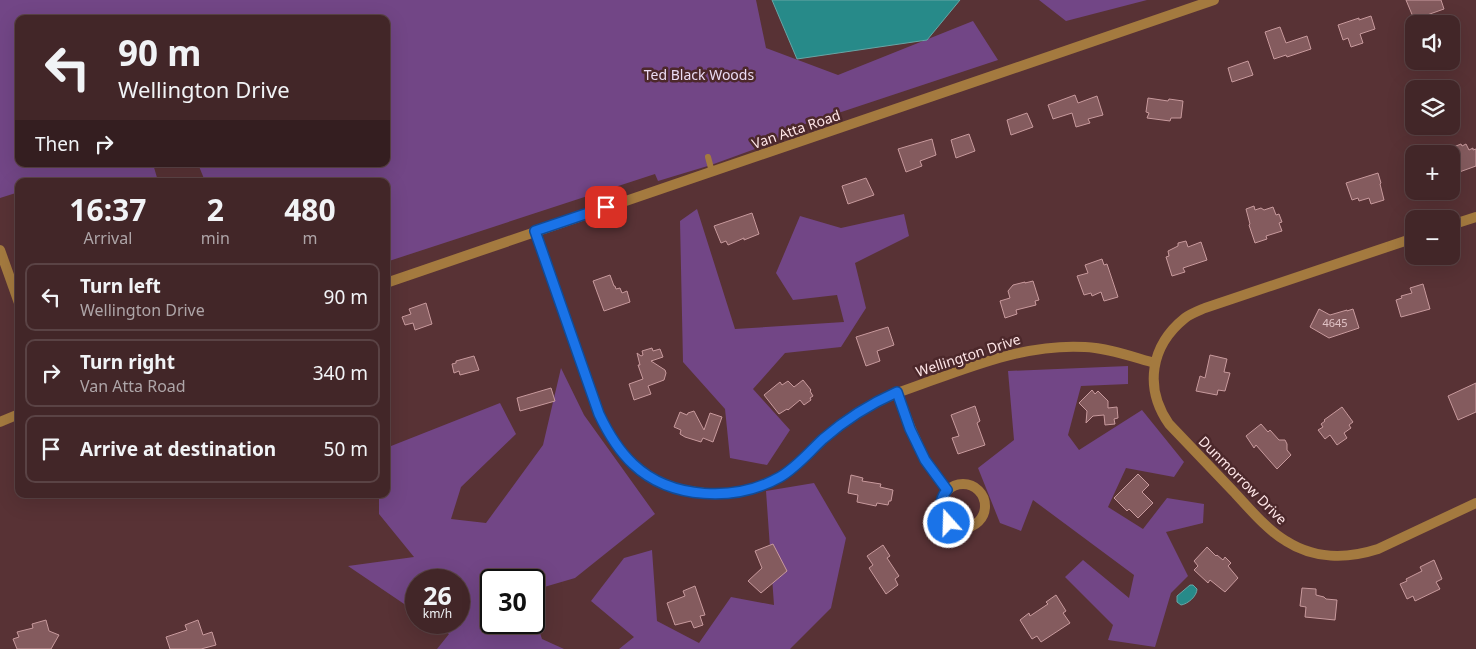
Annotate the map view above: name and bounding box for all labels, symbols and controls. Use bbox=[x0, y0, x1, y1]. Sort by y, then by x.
map controls bbox=[1405, 15, 1460, 265]
button: sound bbox=[1405, 15, 1460, 70]
text: 90 m bbox=[118, 29, 201, 76]
icon: left bbox=[35, 35, 100, 100]
park label: Ted Black Woods bbox=[644, 65, 754, 84]
text: Wellington Drive bbox=[118, 74, 290, 104]
button: layers bbox=[1405, 80, 1460, 135]
street label: Van Atta Road bbox=[749, 105, 843, 153]
icon: right bbox=[90, 130, 118, 158]
text: Then bbox=[35, 131, 80, 157]
button: + bbox=[1405, 145, 1460, 200]
pin bbox=[585, 186, 627, 228]
text: 16:37 bbox=[69, 189, 146, 230]
text: 2 bbox=[207, 189, 224, 230]
text: 480 bbox=[284, 189, 336, 230]
icon: arrive bbox=[592, 193, 620, 221]
button: − bbox=[1405, 210, 1460, 265]
text: Arrival bbox=[83, 227, 132, 249]
text: min bbox=[201, 227, 230, 249]
text: m bbox=[302, 227, 317, 249]
text: Turn left bbox=[80, 273, 161, 299]
icon: left bbox=[37, 283, 65, 311]
text: 90 m bbox=[324, 284, 368, 310]
text: Wellington Drive bbox=[80, 299, 205, 321]
house number: 4645 bbox=[1322, 315, 1348, 330]
street label: Wellington Drive bbox=[913, 329, 1023, 381]
text: Turn right bbox=[80, 349, 175, 375]
icon: right bbox=[37, 359, 65, 387]
text: 340 m bbox=[313, 360, 368, 386]
text: Van Atta Road bbox=[80, 375, 186, 397]
street label: Dunmorrow Drive bbox=[1195, 432, 1291, 528]
icon: arrive bbox=[37, 435, 65, 463]
text: Arrive at destination bbox=[80, 436, 276, 462]
text: 50 m bbox=[324, 436, 368, 462]
position arrow bbox=[922, 496, 974, 548]
speed limit sign: 30 bbox=[480, 569, 545, 634]
text: 26 bbox=[423, 578, 452, 612]
text: km/h bbox=[423, 605, 452, 622]

